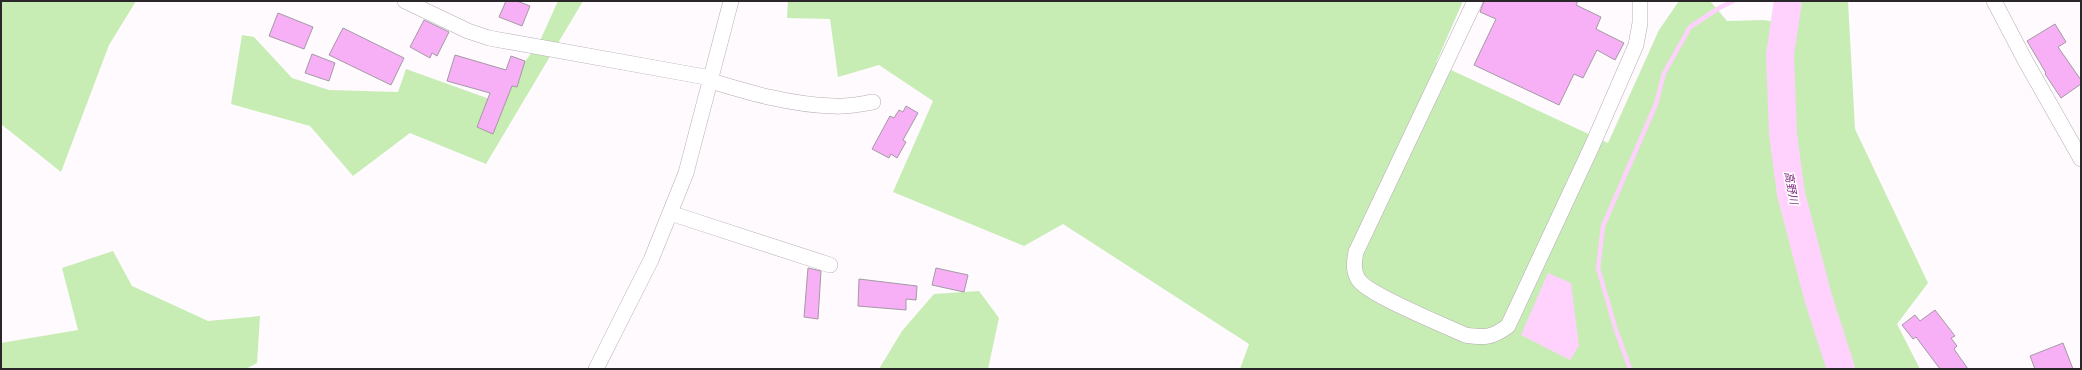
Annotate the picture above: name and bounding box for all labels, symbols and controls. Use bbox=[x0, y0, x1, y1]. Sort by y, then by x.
water label: 高野川 bbox=[1782, 171, 1800, 206]

